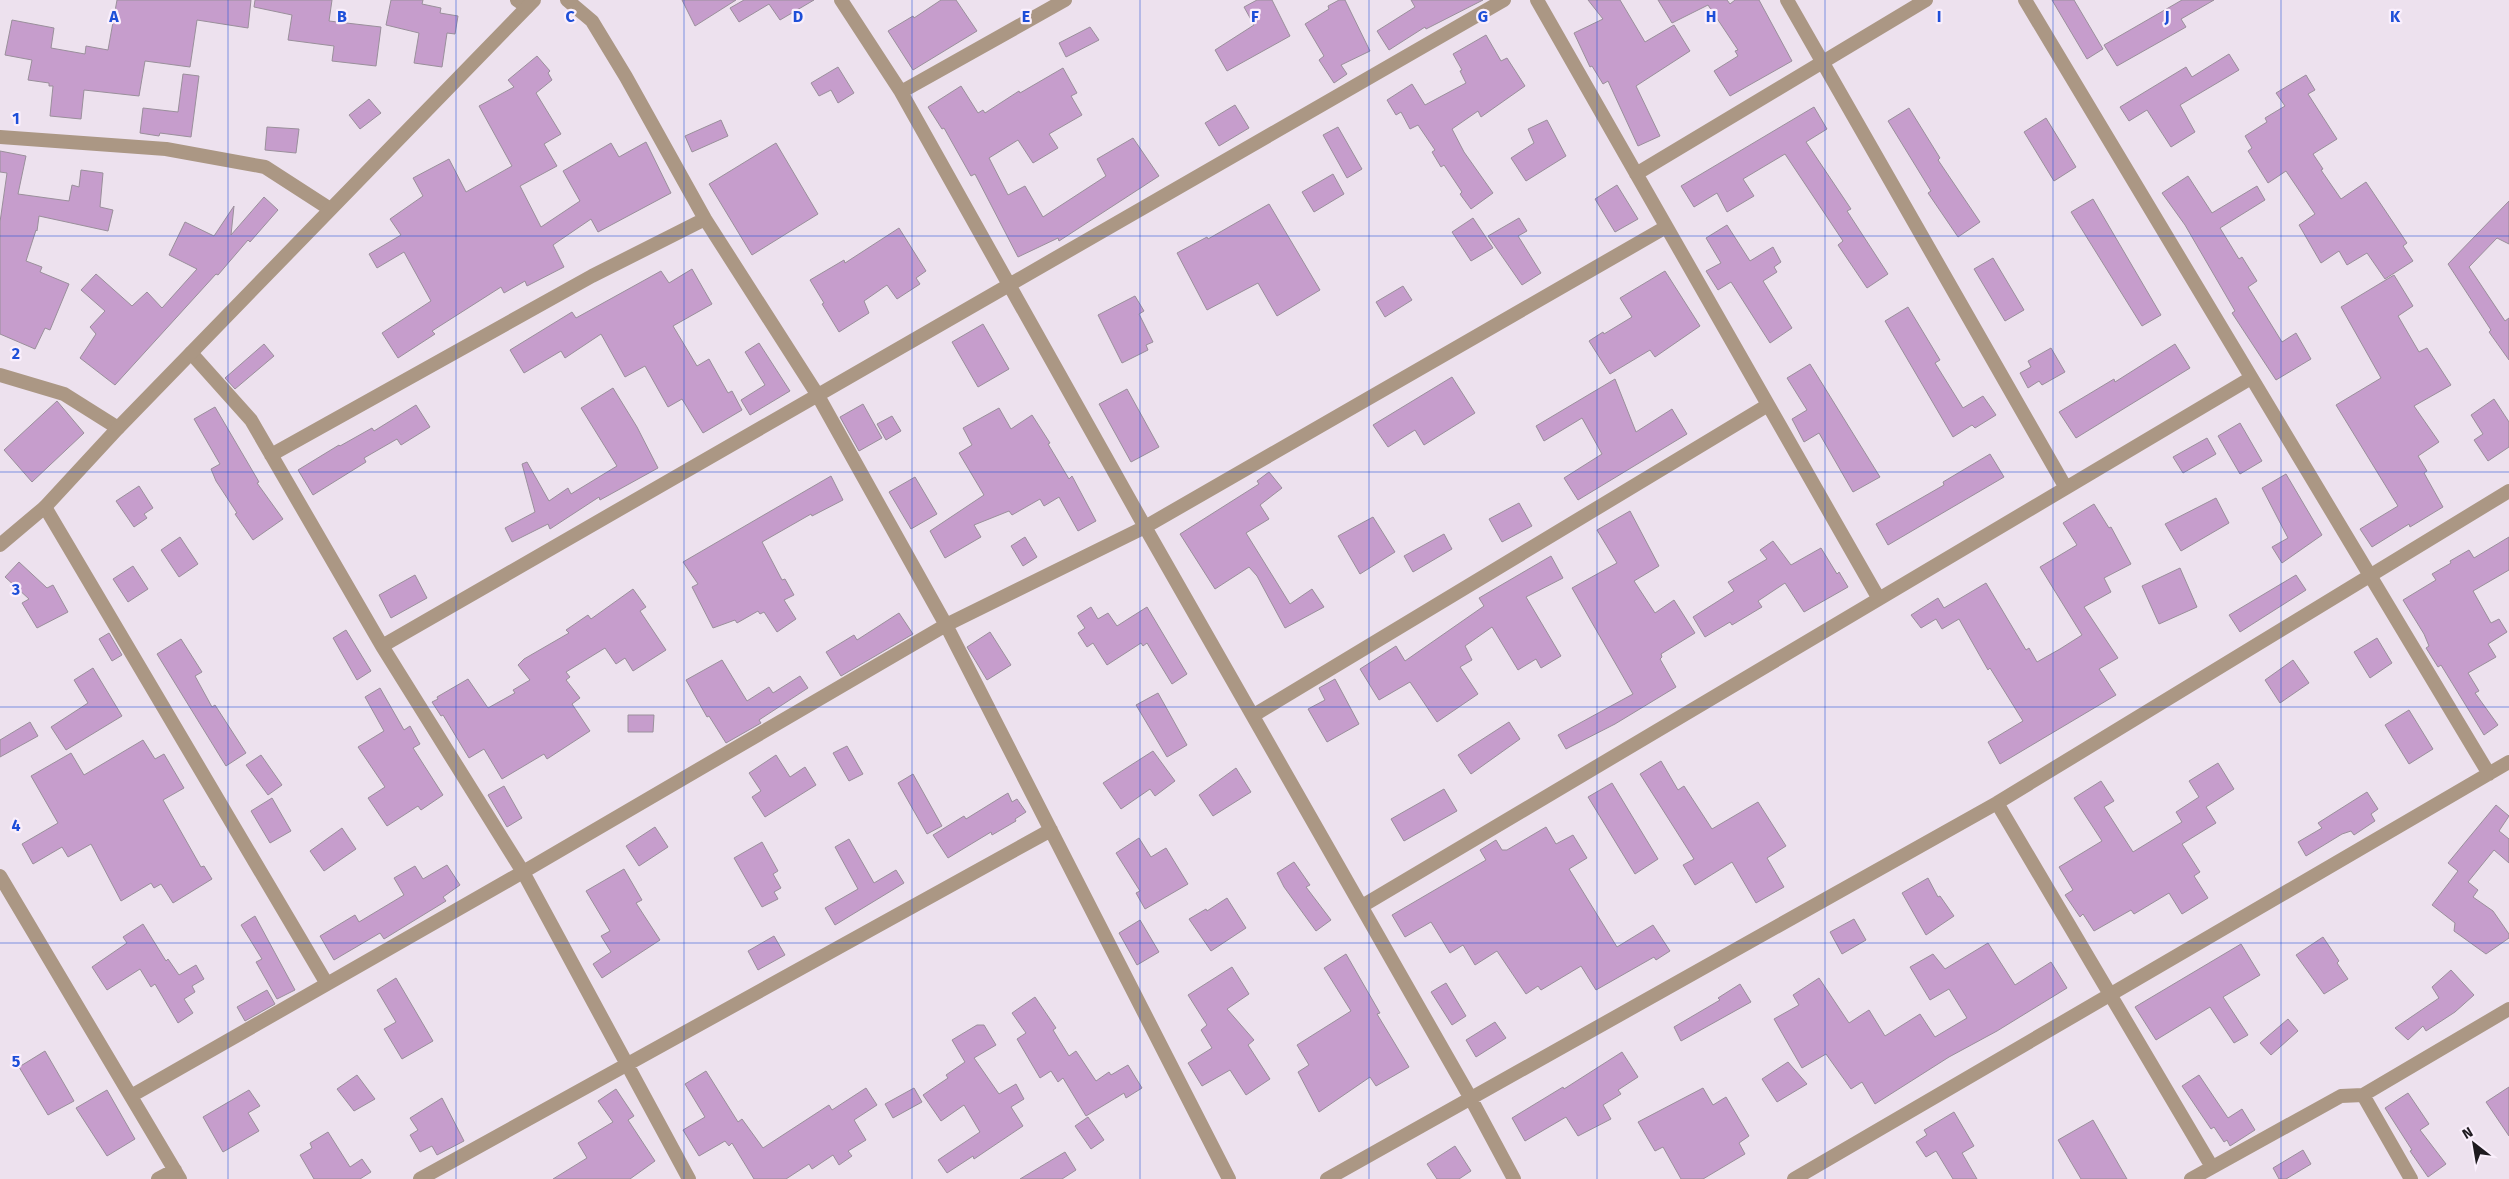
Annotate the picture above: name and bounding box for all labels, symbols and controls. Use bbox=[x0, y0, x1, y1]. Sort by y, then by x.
text: A bbox=[108, 7, 119, 26]
text: B bbox=[337, 7, 347, 26]
text: C bbox=[565, 7, 575, 26]
text: D bbox=[793, 7, 803, 26]
text: E bbox=[1022, 7, 1030, 26]
text: F bbox=[1251, 7, 1259, 26]
text: G bbox=[1478, 7, 1488, 26]
text: H bbox=[1706, 7, 1716, 26]
text: I bbox=[1937, 7, 1941, 26]
text: J bbox=[2163, 7, 2170, 26]
text: K bbox=[2390, 7, 2401, 26]
text: 1 bbox=[12, 109, 20, 128]
text: 2 bbox=[12, 344, 20, 363]
text: 3 bbox=[11, 580, 20, 599]
text: 4 bbox=[11, 816, 21, 835]
text: 5 bbox=[12, 1052, 21, 1071]
north arrow bbox=[2449, 1119, 2499, 1169]
text: N bbox=[2459, 1124, 2476, 1143]

